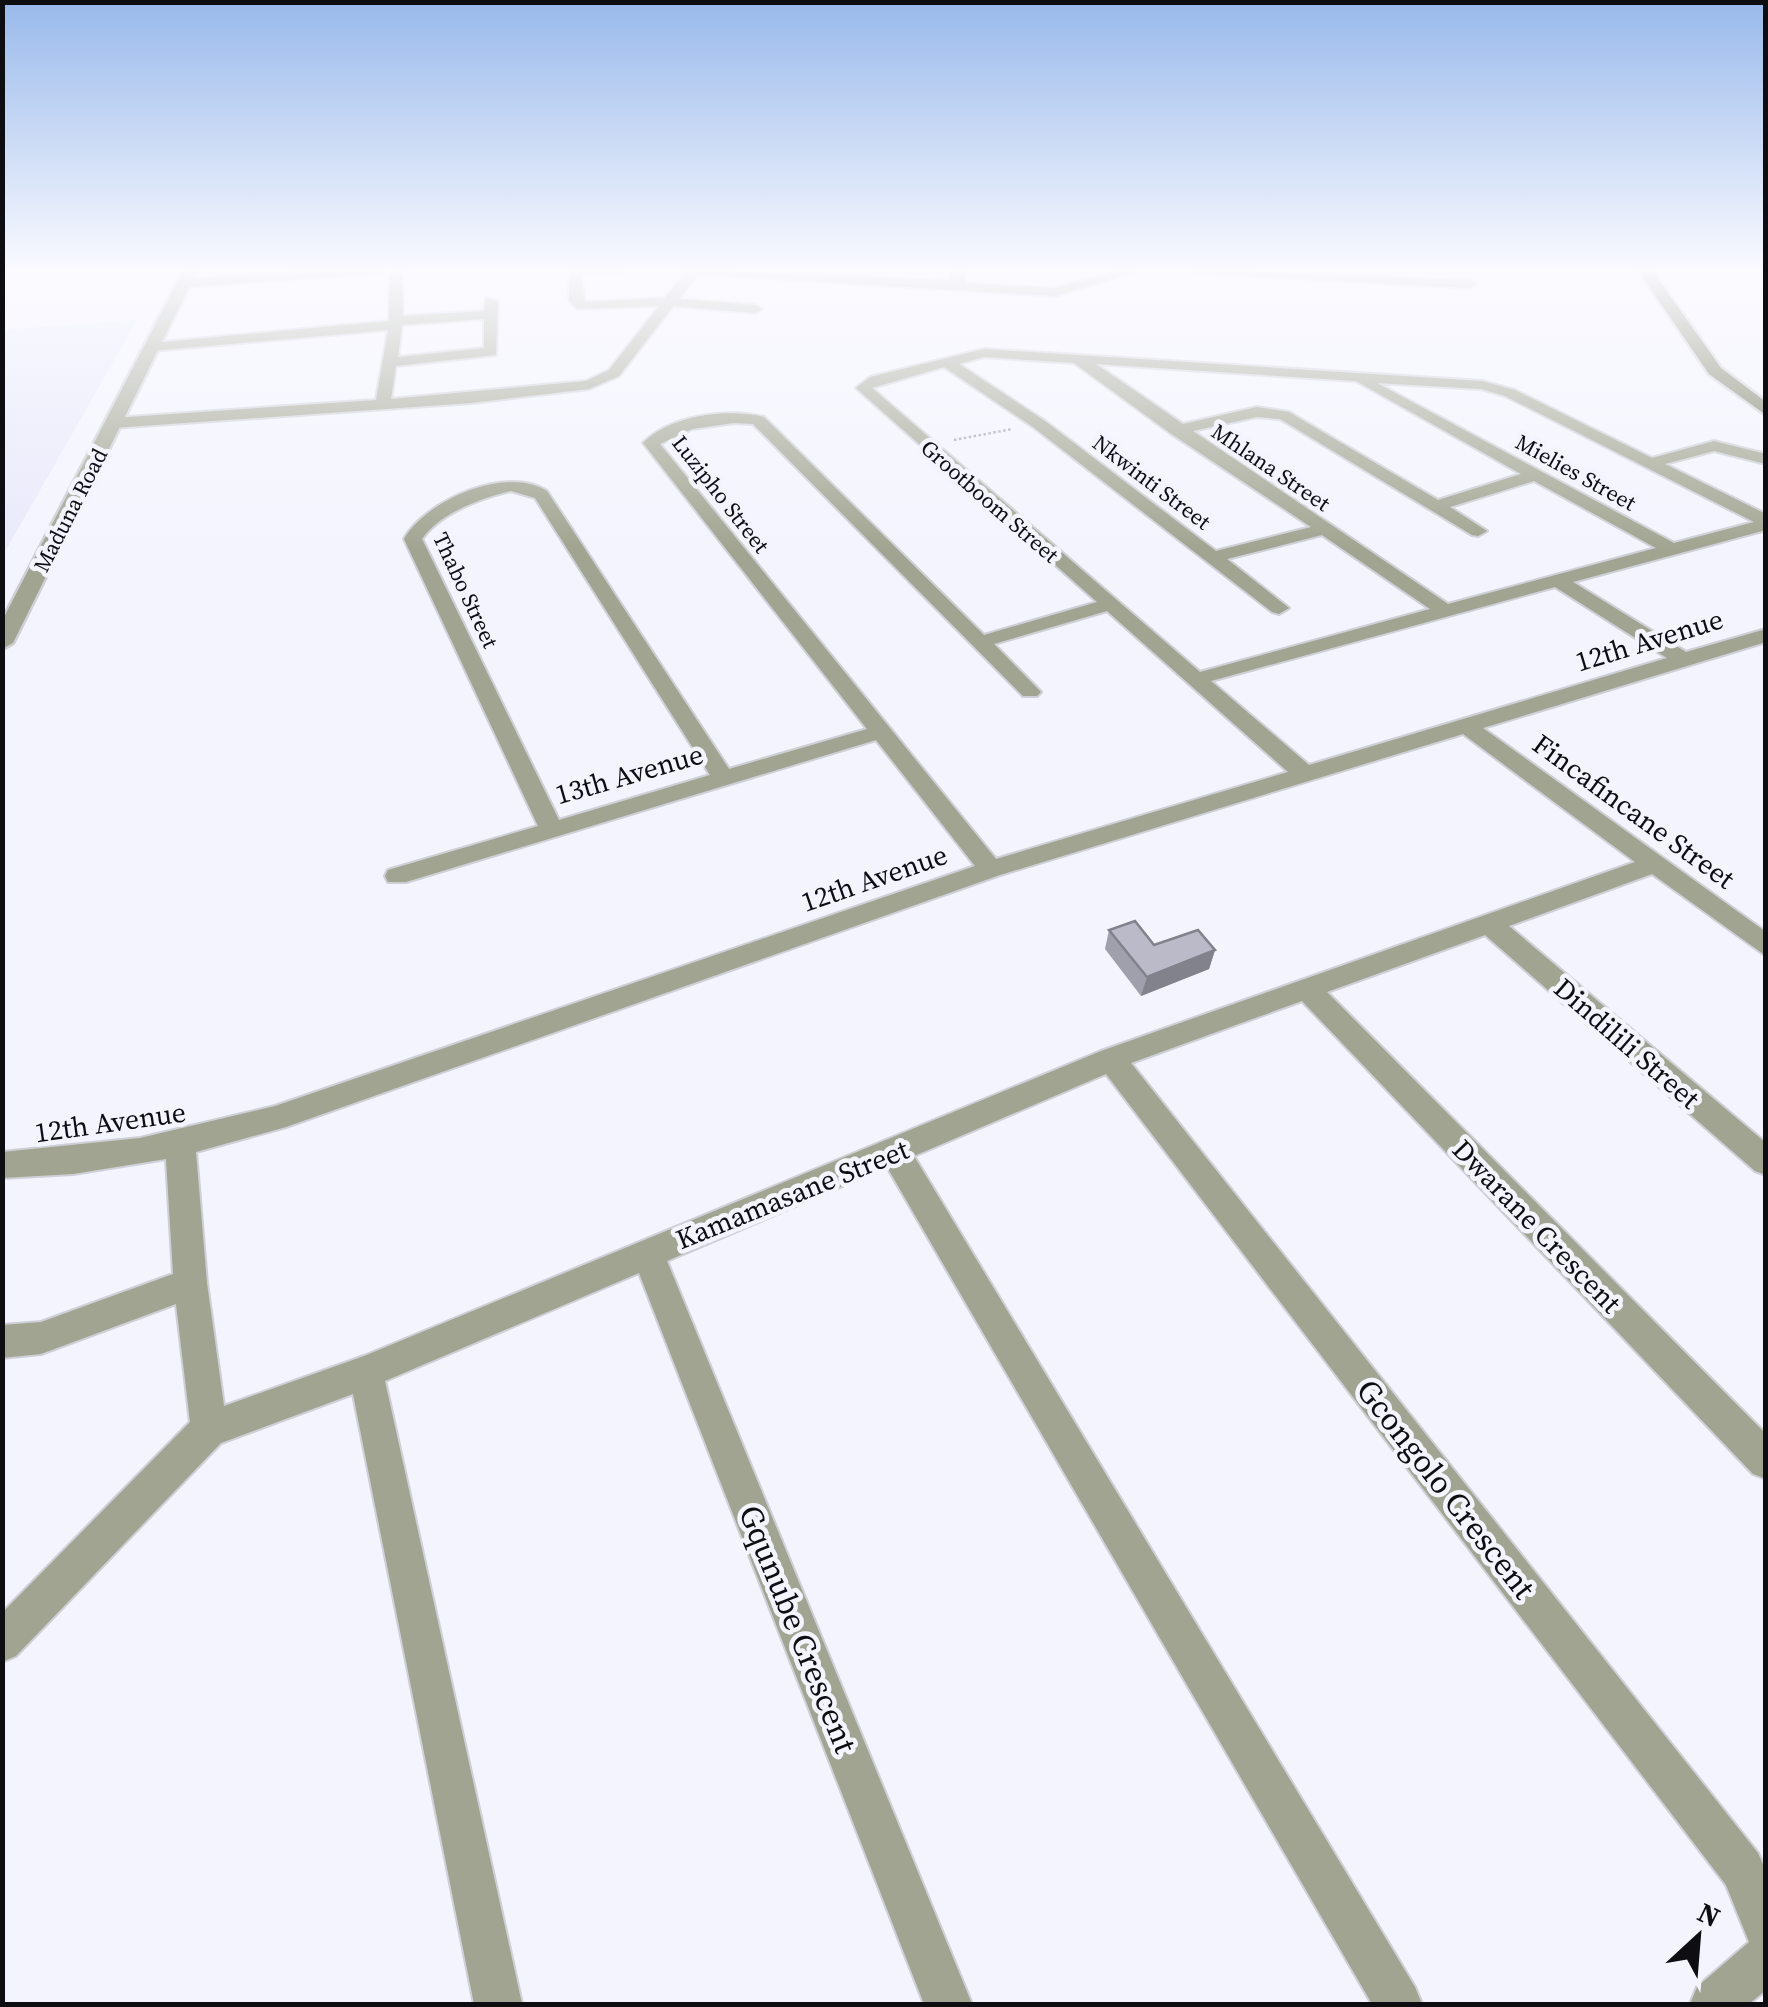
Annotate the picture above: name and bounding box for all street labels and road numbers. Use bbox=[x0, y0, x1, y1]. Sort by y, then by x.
street label: Mhlana Street bbox=[1206, 416, 1337, 518]
street label: Mielies Street bbox=[1510, 427, 1642, 518]
street label: Nkwinti Street bbox=[1087, 428, 1218, 537]
street label: Luzipho Street bbox=[666, 429, 777, 560]
street label: Grootboom Street bbox=[915, 433, 1066, 570]
street label: Maduna Road bbox=[26, 442, 114, 577]
street label: Thabo Street bbox=[426, 527, 506, 654]
street label: 12th Avenue bbox=[1571, 600, 1727, 680]
street label: Fincafincane Street bbox=[1525, 725, 1743, 898]
street label: 13th Avenue bbox=[551, 735, 707, 813]
street label: 12th Avenue bbox=[796, 835, 952, 921]
street label: Dindilili Street bbox=[1546, 969, 1709, 1118]
street label: 12th Avenue bbox=[32, 1093, 188, 1151]
street label: Kamamasane Street bbox=[670, 1130, 915, 1258]
street label: Dwarane Crescent bbox=[1444, 1131, 1630, 1322]
street label: Gcongolo Crescent bbox=[1346, 1370, 1546, 1608]
street label: Gqunube Crescent bbox=[728, 1499, 868, 1760]

